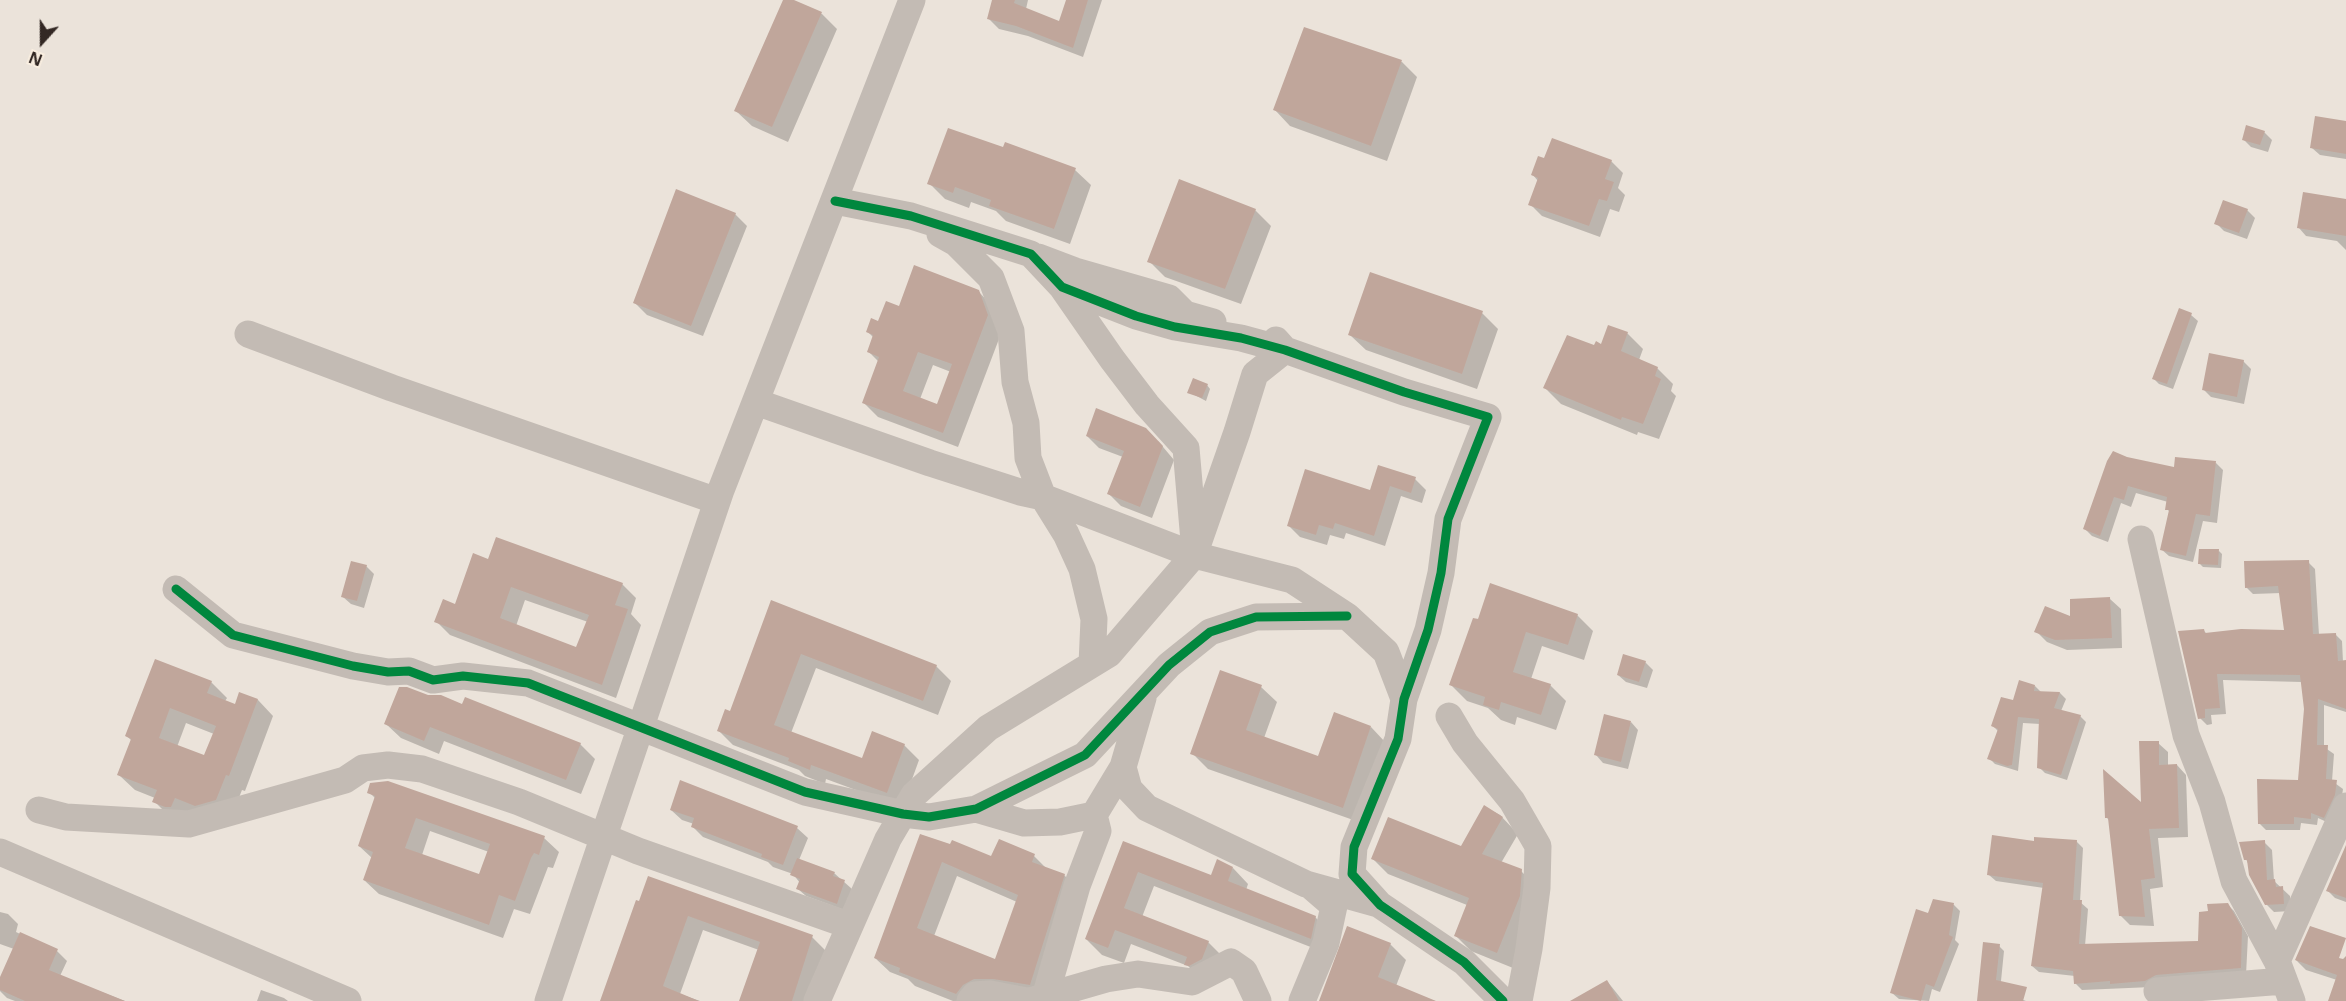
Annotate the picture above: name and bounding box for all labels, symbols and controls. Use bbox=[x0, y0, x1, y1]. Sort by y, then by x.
north arrow bbox=[12, 12, 72, 72]
text: N bbox=[26, 46, 46, 71]

